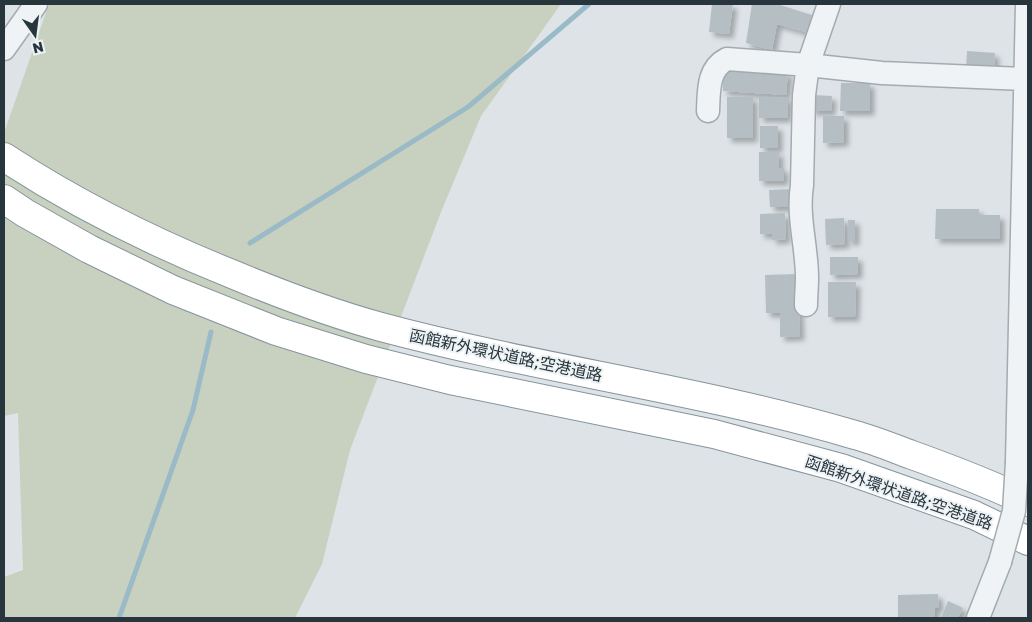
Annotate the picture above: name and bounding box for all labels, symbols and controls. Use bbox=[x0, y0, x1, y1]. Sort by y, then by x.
north arrow bbox=[10, 10, 60, 60]
text: N bbox=[31, 39, 45, 58]
street label: 函館新外環状道路;空港道路 bbox=[408, 325, 604, 385]
street label: 函館新外環状道路;空港道路 bbox=[803, 451, 995, 533]

